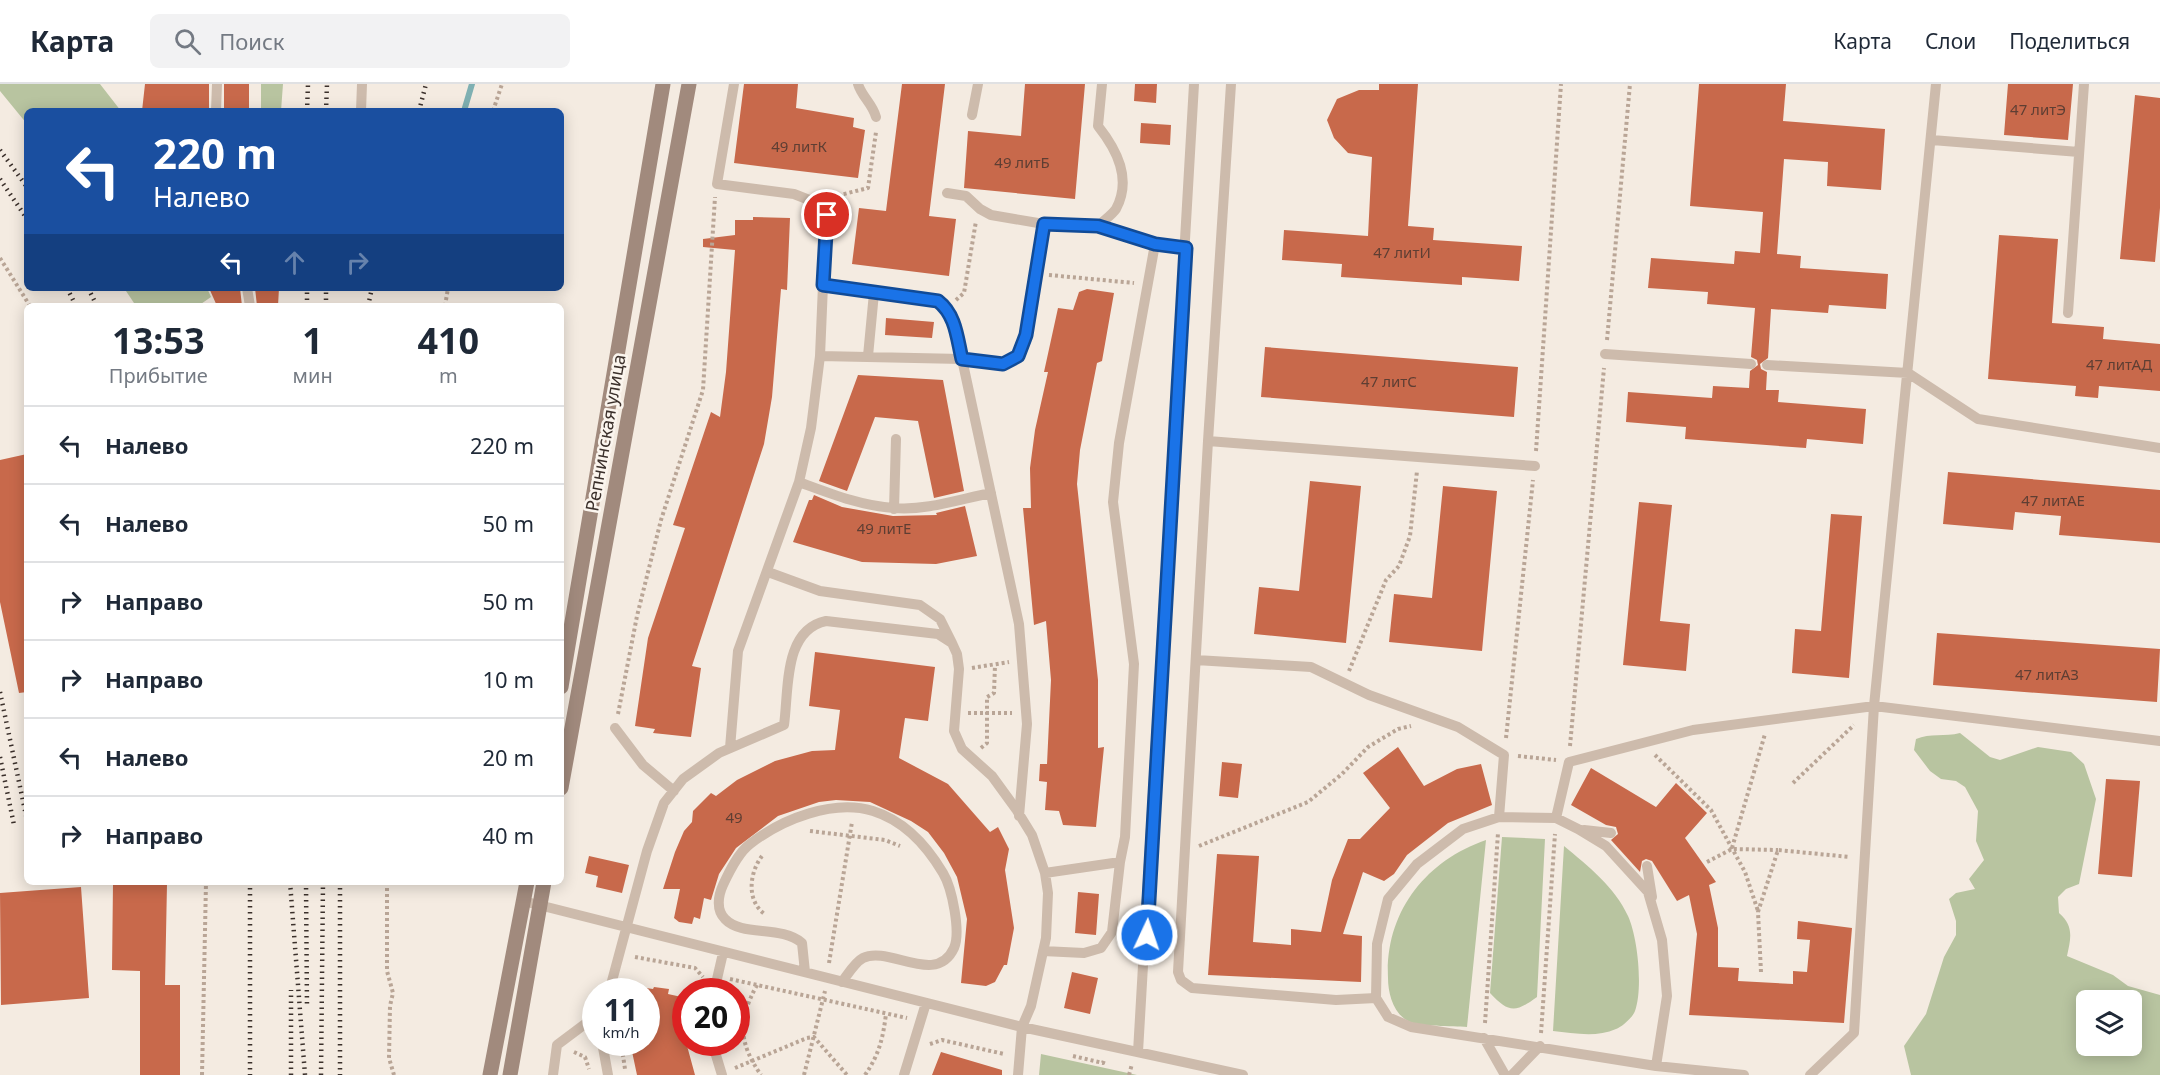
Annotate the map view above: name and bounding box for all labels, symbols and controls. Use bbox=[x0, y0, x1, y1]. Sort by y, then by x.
search box bbox=[150, 14, 570, 68]
text: Карта bbox=[30, 22, 114, 60]
icon: search bbox=[171, 25, 204, 58]
text: Поиск bbox=[219, 26, 285, 56]
text: Карта bbox=[1833, 27, 1892, 55]
text: Слои bbox=[1925, 27, 1976, 55]
text: Поделиться bbox=[2009, 27, 2130, 55]
house number: 47 литЭ bbox=[2010, 99, 2066, 119]
text: 220 m bbox=[153, 124, 277, 181]
icon: left bbox=[54, 132, 132, 210]
house number: 49 литК bbox=[771, 136, 827, 156]
house number: 49 литБ bbox=[994, 152, 1050, 172]
text: Налево bbox=[153, 178, 250, 215]
pin bbox=[801, 189, 852, 240]
icon: arrive bbox=[810, 198, 843, 231]
house number: 47 литИ bbox=[1373, 242, 1431, 262]
icon: left bbox=[215, 246, 248, 279]
icon: ahead bbox=[278, 246, 311, 279]
icon: right bbox=[341, 246, 374, 279]
text: 13:53 bbox=[112, 316, 205, 365]
text: 1 bbox=[302, 316, 323, 365]
text: 410 bbox=[417, 316, 479, 365]
street label: Репнинская улица bbox=[579, 352, 631, 513]
house number: 47 литАД bbox=[2086, 354, 2152, 374]
text: Прибытие bbox=[109, 362, 208, 389]
text: мин bbox=[293, 362, 333, 389]
text: m bbox=[439, 362, 458, 389]
house number: 47 литС bbox=[1361, 371, 1417, 391]
icon: left bbox=[54, 429, 87, 462]
text: Налево bbox=[105, 430, 188, 460]
text: 220 m bbox=[470, 430, 534, 460]
house number: 47 литАЕ bbox=[2021, 490, 2085, 510]
icon: left bbox=[54, 507, 87, 540]
text: Налево bbox=[105, 508, 188, 538]
text: 50 m bbox=[483, 508, 534, 538]
house number: 49 литЕ bbox=[857, 518, 911, 538]
icon: right bbox=[54, 585, 87, 618]
text: Направо bbox=[105, 586, 203, 616]
text: 50 m bbox=[483, 586, 534, 616]
icon: right bbox=[54, 663, 87, 696]
text: Направо bbox=[105, 664, 203, 694]
text: 10 m bbox=[483, 664, 534, 694]
house number: 47 литАЗ bbox=[2015, 664, 2079, 684]
icon: left bbox=[54, 741, 87, 774]
text: Налево bbox=[105, 742, 188, 772]
text: 20 m bbox=[483, 742, 534, 772]
house number: 49 bbox=[725, 807, 743, 827]
icon: right bbox=[54, 819, 87, 852]
text: Направо bbox=[105, 820, 203, 850]
text: 40 m bbox=[483, 820, 534, 850]
position arrow bbox=[1115, 903, 1179, 967]
speed limit sign: 20 bbox=[672, 978, 750, 1056]
text: 11 bbox=[604, 989, 638, 1030]
map controls bbox=[2076, 990, 2142, 1056]
button: layers bbox=[2076, 990, 2142, 1056]
text: km/h bbox=[603, 1022, 639, 1042]

